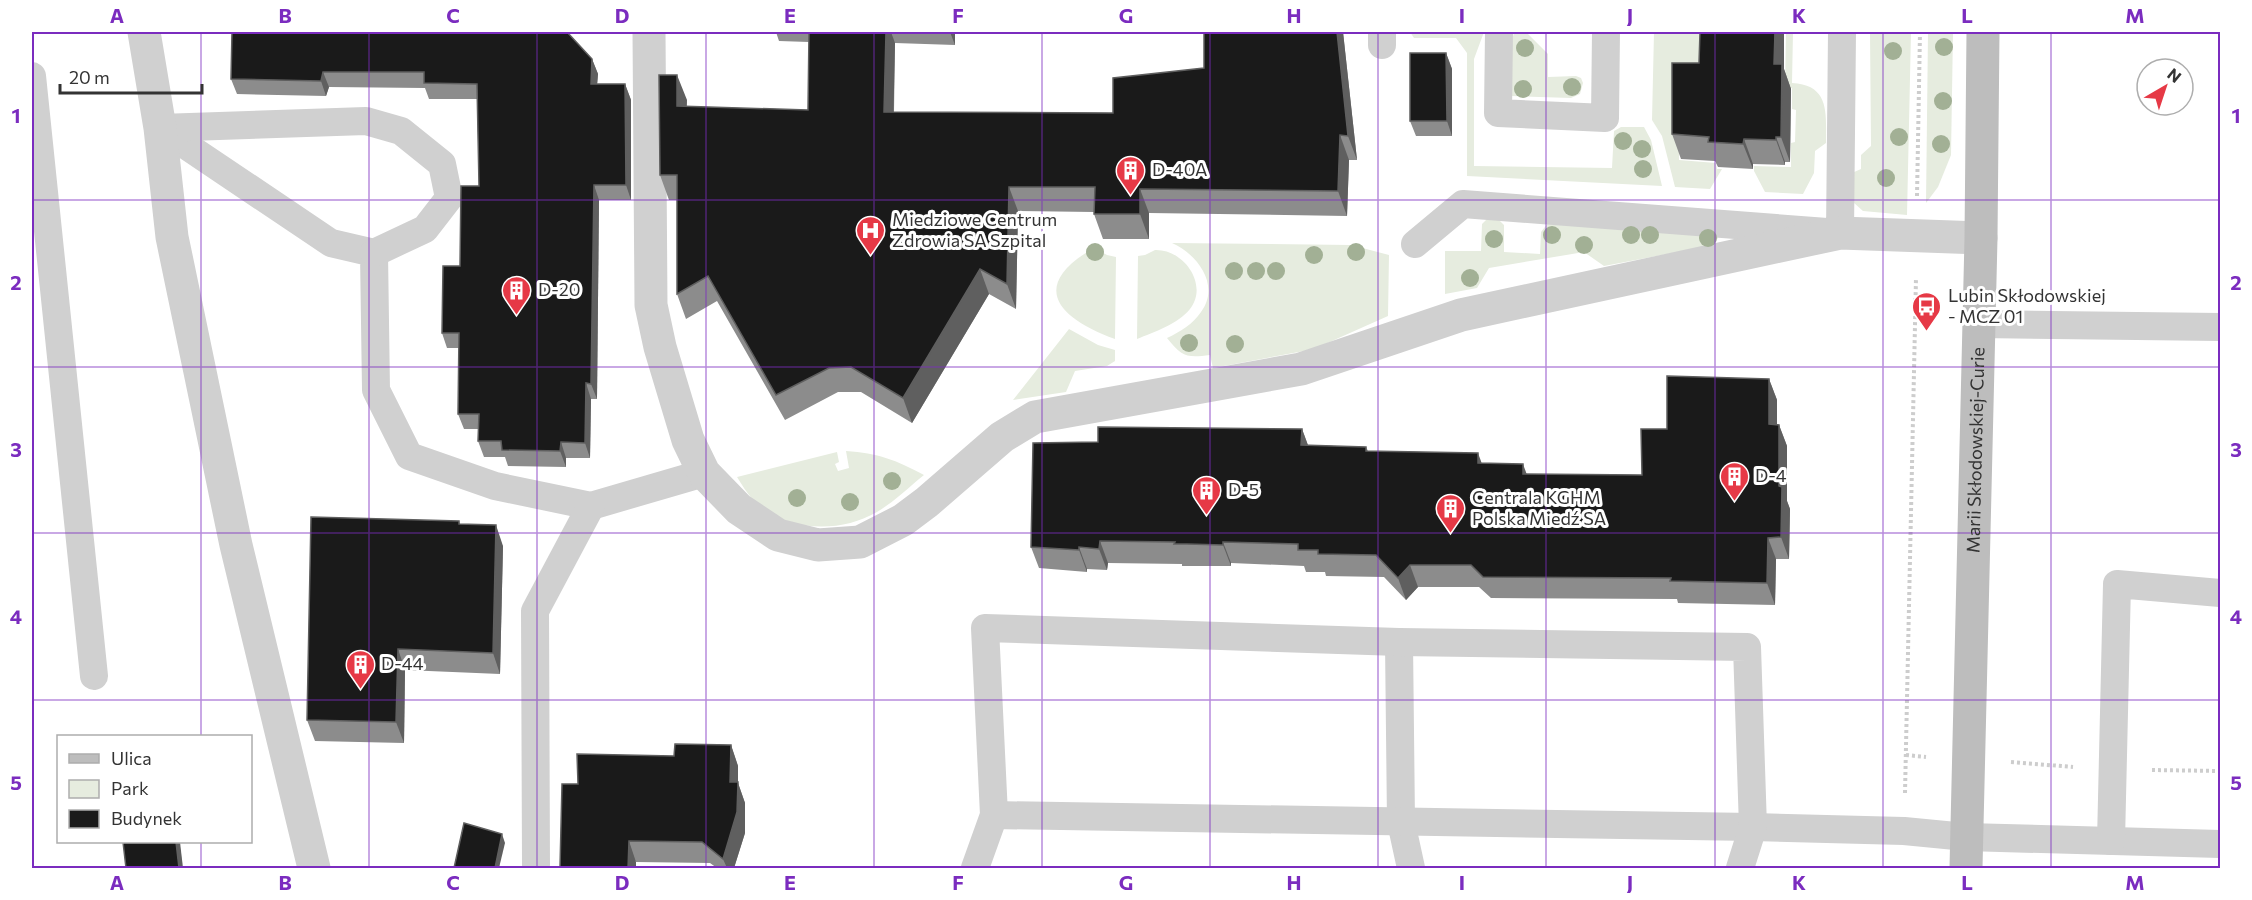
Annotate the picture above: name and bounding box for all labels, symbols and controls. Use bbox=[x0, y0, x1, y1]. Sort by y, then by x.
text: A bbox=[110, 3, 124, 27]
text: B bbox=[278, 3, 292, 27]
text: C bbox=[446, 3, 460, 27]
text: D bbox=[615, 3, 629, 27]
text: E bbox=[784, 3, 796, 27]
text: F bbox=[952, 3, 964, 27]
text: G bbox=[1119, 3, 1133, 27]
text: H bbox=[1287, 3, 1302, 27]
text: I bbox=[1459, 3, 1465, 27]
text: J bbox=[1627, 3, 1633, 27]
text: K bbox=[1792, 3, 1806, 27]
text: L bbox=[1961, 3, 1973, 27]
text: M bbox=[2125, 3, 2145, 27]
scale bar bbox=[60, 57, 202, 95]
north arrow bbox=[2135, 57, 2195, 117]
text: N bbox=[2164, 64, 2185, 86]
text: 20 m bbox=[69, 66, 110, 88]
text: 1 bbox=[11, 103, 21, 127]
text: 1 bbox=[2231, 103, 2241, 127]
building icon: D-40A bbox=[1115, 154, 1147, 196]
place label: D-40A bbox=[1152, 158, 1207, 180]
place label: Miedziowe Centrum Zdrowia SA Szpital bbox=[892, 208, 1057, 251]
hospital icon: Miedziowe Centrum Zdrowia SA Szpital bbox=[855, 214, 887, 256]
text: 2 bbox=[10, 270, 22, 294]
text: 2 bbox=[2230, 270, 2242, 294]
building icon: D-20 bbox=[501, 274, 533, 316]
place label: D-20 bbox=[538, 278, 581, 300]
place label: Lubin Skłodowskiej - MCZ 01 bbox=[1948, 284, 2106, 327]
bus stop icon: Lubin Skłodowskiej - MCZ 01 bbox=[1911, 290, 1943, 332]
street label: Marii Skłodowskiej-Curie bbox=[1961, 347, 1988, 553]
text: 3 bbox=[10, 437, 22, 461]
text: 3 bbox=[2230, 437, 2242, 461]
building icon: D-4 bbox=[1718, 460, 1750, 502]
place label: D-4 bbox=[1755, 464, 1787, 486]
building icon: D-5 bbox=[1191, 474, 1223, 516]
place label: D-5 bbox=[1228, 478, 1259, 500]
place label: Centrala KGHM Polska Miedź SA bbox=[1472, 486, 1606, 529]
building icon: Centrala KGHM Polska Miedź SA bbox=[1435, 492, 1467, 534]
text: 4 bbox=[10, 604, 22, 628]
text: 4 bbox=[2230, 604, 2242, 628]
building icon: D-44 bbox=[344, 648, 376, 690]
place label: D-44 bbox=[381, 652, 424, 674]
legend bbox=[57, 735, 252, 843]
text: Ulica bbox=[111, 747, 152, 769]
text: 5 bbox=[10, 770, 22, 794]
text: 5 bbox=[2230, 770, 2242, 794]
text: Park bbox=[111, 777, 149, 799]
text: Budynek bbox=[111, 807, 182, 829]
text: A bbox=[110, 870, 124, 894]
text: B bbox=[278, 870, 292, 894]
text: C bbox=[446, 870, 460, 894]
text: D bbox=[615, 870, 629, 894]
text: E bbox=[784, 870, 796, 894]
text: F bbox=[952, 870, 964, 894]
text: G bbox=[1119, 870, 1133, 894]
text: H bbox=[1287, 870, 1302, 894]
text: I bbox=[1459, 870, 1465, 894]
text: J bbox=[1627, 870, 1633, 894]
text: K bbox=[1792, 870, 1806, 894]
text: L bbox=[1961, 870, 1973, 894]
text: M bbox=[2125, 870, 2145, 894]

